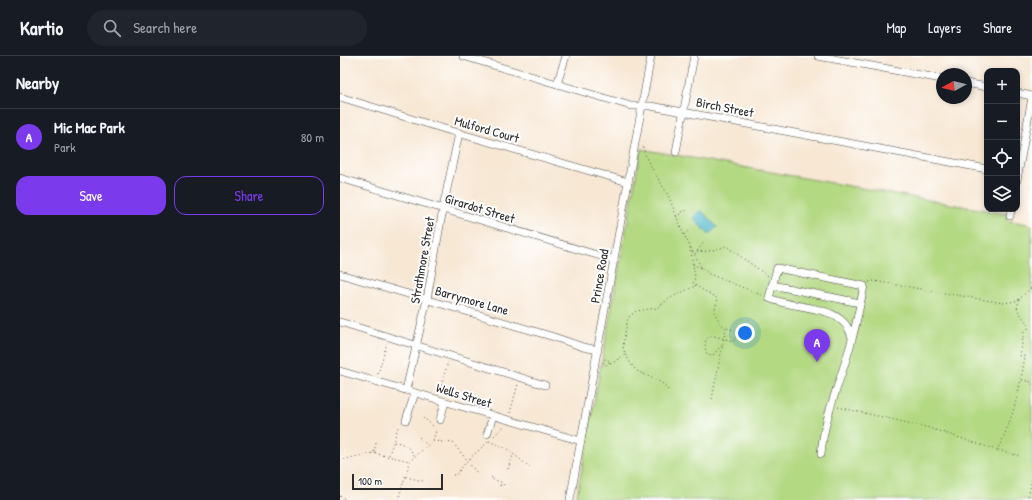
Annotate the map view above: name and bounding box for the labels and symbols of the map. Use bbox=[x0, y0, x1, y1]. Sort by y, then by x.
north arrow bbox=[936, 68, 972, 104]
street label: Birch Street bbox=[695, 93, 756, 121]
street label: Mulford Court bbox=[453, 111, 522, 147]
street label: Girardot Street bbox=[443, 189, 518, 227]
street label: Strathmore Street bbox=[405, 215, 439, 305]
street label: Prince Road bbox=[585, 248, 613, 304]
street label: Barrymore Lane bbox=[433, 281, 511, 319]
your location bbox=[735, 323, 755, 343]
pin: A bbox=[804, 329, 830, 362]
street label: Wells Street bbox=[434, 378, 494, 412]
scale bar bbox=[352, 472, 443, 491]

